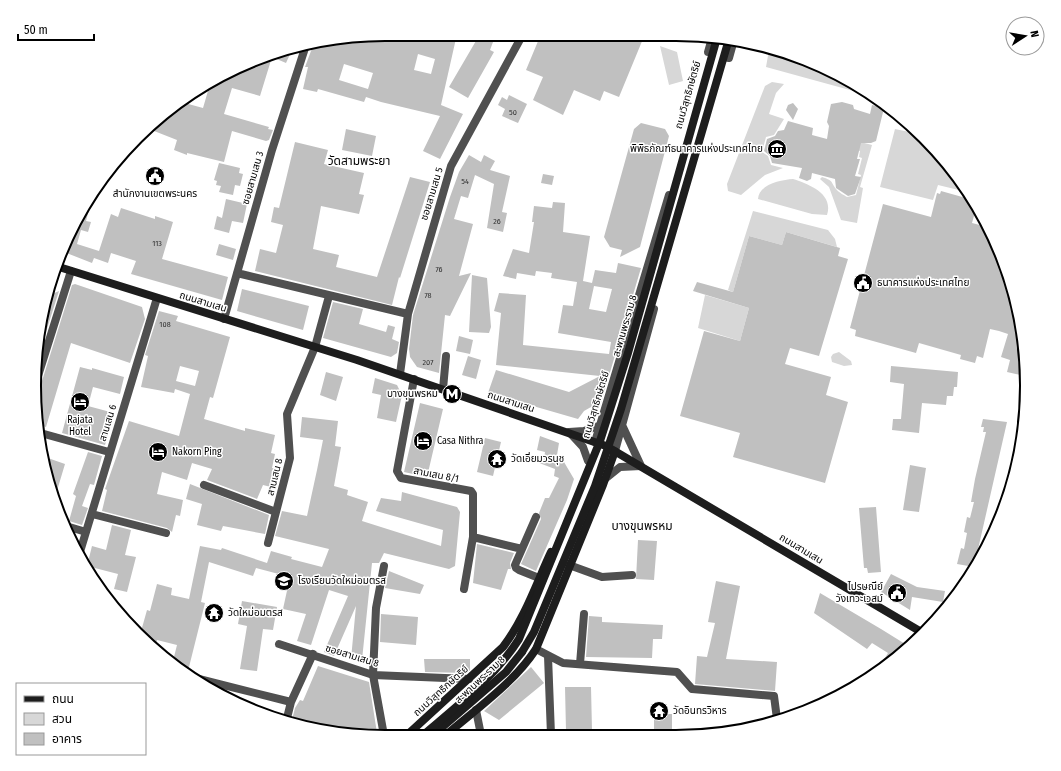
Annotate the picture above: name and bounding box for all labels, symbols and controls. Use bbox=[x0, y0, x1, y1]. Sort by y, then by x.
scale bar bbox=[18, 16, 94, 42]
north arrow bbox=[1005, 16, 1045, 56]
text: 50 m bbox=[24, 23, 48, 37]
text: N bbox=[1027, 29, 1041, 39]
street label: ถนนวิสุทธิกษัตริย์ bbox=[673, 60, 703, 130]
house number: 50 bbox=[509, 108, 517, 117]
museum icon: พิพิธภัณฑ์ธนาคารแห่งประเทศไทย bbox=[766, 138, 788, 160]
place label: พิพิธภัณฑ์ธนาคารแห่งประเทศไทย bbox=[630, 142, 763, 155]
street label: ซอยสามเสน 3 bbox=[240, 150, 266, 206]
district label: วัดสามพระยา bbox=[328, 154, 390, 168]
public building icon: สำนักงานเขตพระนคร bbox=[144, 165, 166, 187]
street label: ซอยสามเสน 5 bbox=[418, 166, 446, 222]
house number: 54 bbox=[461, 177, 469, 186]
place label: สำนักงานเขตพระนคร bbox=[113, 188, 197, 200]
house number: 26 bbox=[493, 217, 501, 226]
house number: 113 bbox=[152, 239, 162, 248]
house number: 76 bbox=[435, 265, 443, 274]
public building icon: ธนาคารแห่งประเทศไทย bbox=[852, 272, 874, 294]
place label: ธนาคารแห่งประเทศไทย bbox=[877, 276, 969, 289]
street label: ถนนสามเสน bbox=[178, 289, 228, 315]
house number: 78 bbox=[424, 291, 432, 300]
street label: สะพานพระราม 8 bbox=[610, 294, 640, 358]
house number: 108 bbox=[159, 320, 171, 329]
house number: 207 bbox=[423, 358, 434, 367]
street label: ถนนวิสุทธิกษัตริย์ bbox=[580, 370, 612, 440]
metro station icon: บางขุนพรหม bbox=[441, 383, 463, 405]
place label: บางขุนพรหม bbox=[387, 388, 438, 400]
street label: ถนนสามเสน bbox=[486, 389, 536, 415]
hotel icon: Rajata Hotel bbox=[69, 391, 91, 413]
street label: สานเสน 6 bbox=[97, 403, 119, 443]
place label: Rajata Hotel bbox=[67, 414, 93, 438]
hotel icon: Casa Nithra bbox=[412, 430, 434, 452]
place label: Casa Nithra bbox=[437, 435, 484, 447]
hotel icon: Nakorn Ping bbox=[147, 441, 169, 463]
place label: Nakorn Ping bbox=[172, 446, 222, 458]
temple icon: วัดเอี่ยมวรนุช bbox=[486, 448, 508, 470]
place label: วัดเอี่ยมวรนุช bbox=[511, 451, 564, 465]
street label: สานเสน 8 bbox=[265, 457, 285, 497]
street label: สามเสน 8/1 bbox=[412, 465, 460, 485]
district label: บางขุนพรหม bbox=[611, 519, 673, 533]
street label: ถนนสามเสน bbox=[777, 531, 825, 567]
school or university icon: โรงเรียนวัดใหม่อมตรส bbox=[273, 570, 295, 592]
place label: โรงเรียนวัดใหม่อมตรส bbox=[298, 574, 386, 587]
place label: ไปรษณีย์ วังเทวะเวสม์ bbox=[836, 581, 883, 605]
public building icon: ไปรษณีย์ วังเทวะเวสม์ bbox=[886, 582, 908, 604]
temple icon: วัดใหม่อมตรส bbox=[203, 602, 225, 624]
place label: วัดใหม่อมตรส bbox=[228, 606, 283, 619]
street label: ซอยสามเสน 8 bbox=[324, 642, 380, 670]
street label: สะพานพระราม 8 bbox=[453, 654, 507, 706]
street label: ถนนวิสุทธิกษัตริย์ bbox=[411, 663, 471, 719]
legend bbox=[16, 683, 146, 755]
text: ถนน bbox=[52, 692, 74, 706]
temple icon: วัดอินทรวิหาร bbox=[648, 700, 670, 722]
place label: วัดอินทรวิหาร bbox=[673, 705, 727, 717]
text: สวน bbox=[52, 712, 72, 726]
text: อาคาร bbox=[52, 732, 82, 746]

